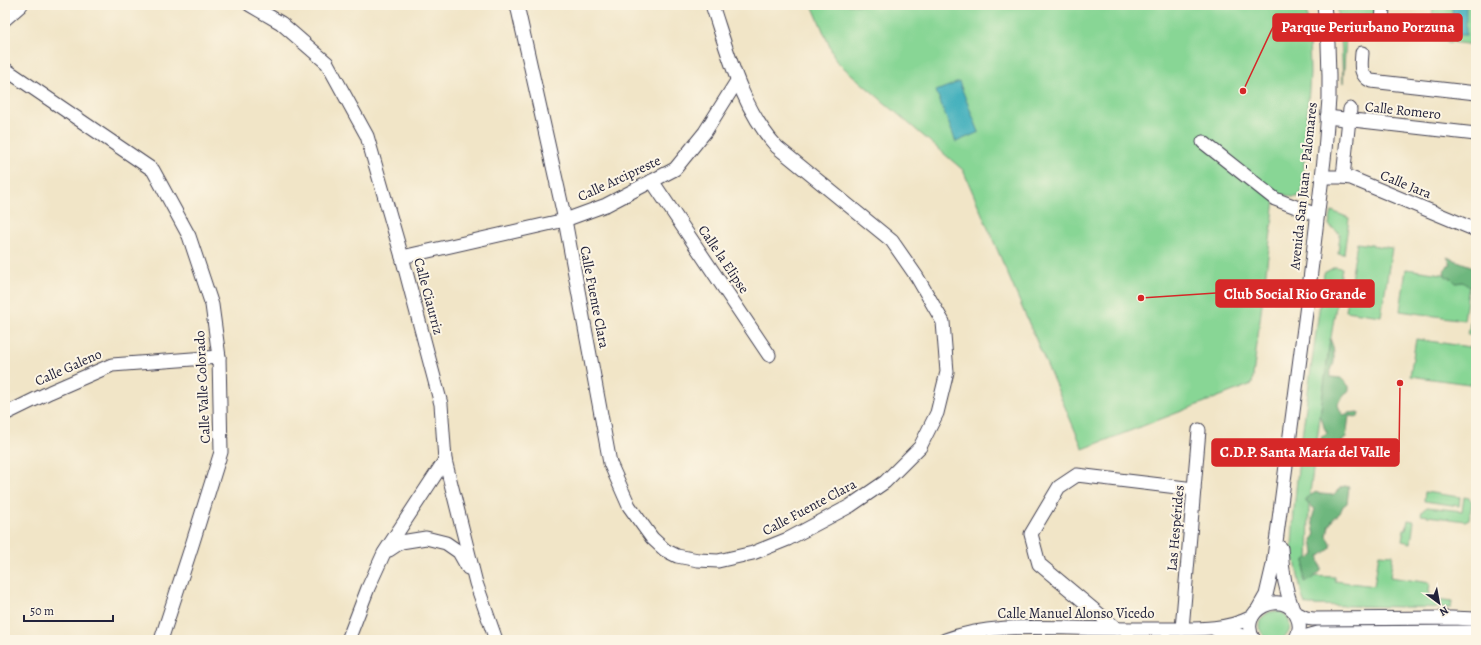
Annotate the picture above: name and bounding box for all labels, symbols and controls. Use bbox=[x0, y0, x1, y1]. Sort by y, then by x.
callout: Parque Periurbano Porzuna bbox=[1273, 14, 1462, 41]
text: Parque Periurbano Porzuna bbox=[1281, 17, 1455, 37]
street label: Calle Romero bbox=[1364, 97, 1442, 124]
street label: Avenida San Juan - Palomares bbox=[1285, 101, 1322, 272]
street label: Calle Arcipreste bbox=[575, 151, 664, 206]
street label: Calle Jara bbox=[1377, 166, 1435, 203]
street label: Calle la Elipse bbox=[694, 221, 753, 297]
street label: Calle Fuente Clara bbox=[575, 244, 614, 350]
street label: Calle Ciaurriz bbox=[409, 256, 448, 337]
callout: Club Social Rio Grande bbox=[1216, 280, 1374, 307]
text: Club Social Rio Grande bbox=[1224, 284, 1366, 304]
street label: Calle Valle Colorado bbox=[190, 330, 215, 444]
street label: Calle Galeno bbox=[32, 344, 105, 391]
callout: C.D.P. Santa María del Valle bbox=[1212, 439, 1399, 466]
text: C.D.P. Santa María del Valle bbox=[1220, 442, 1390, 462]
street label: Calle Fuente Clara bbox=[759, 474, 860, 540]
street label: Las Hespérides bbox=[1162, 484, 1189, 572]
north arrow bbox=[1419, 583, 1459, 623]
scale bar bbox=[24, 597, 113, 623]
text: 50 m bbox=[30, 603, 54, 619]
text: N bbox=[1437, 603, 1451, 620]
street label: Calle Manuel Alonso Vicedo bbox=[998, 604, 1154, 623]

